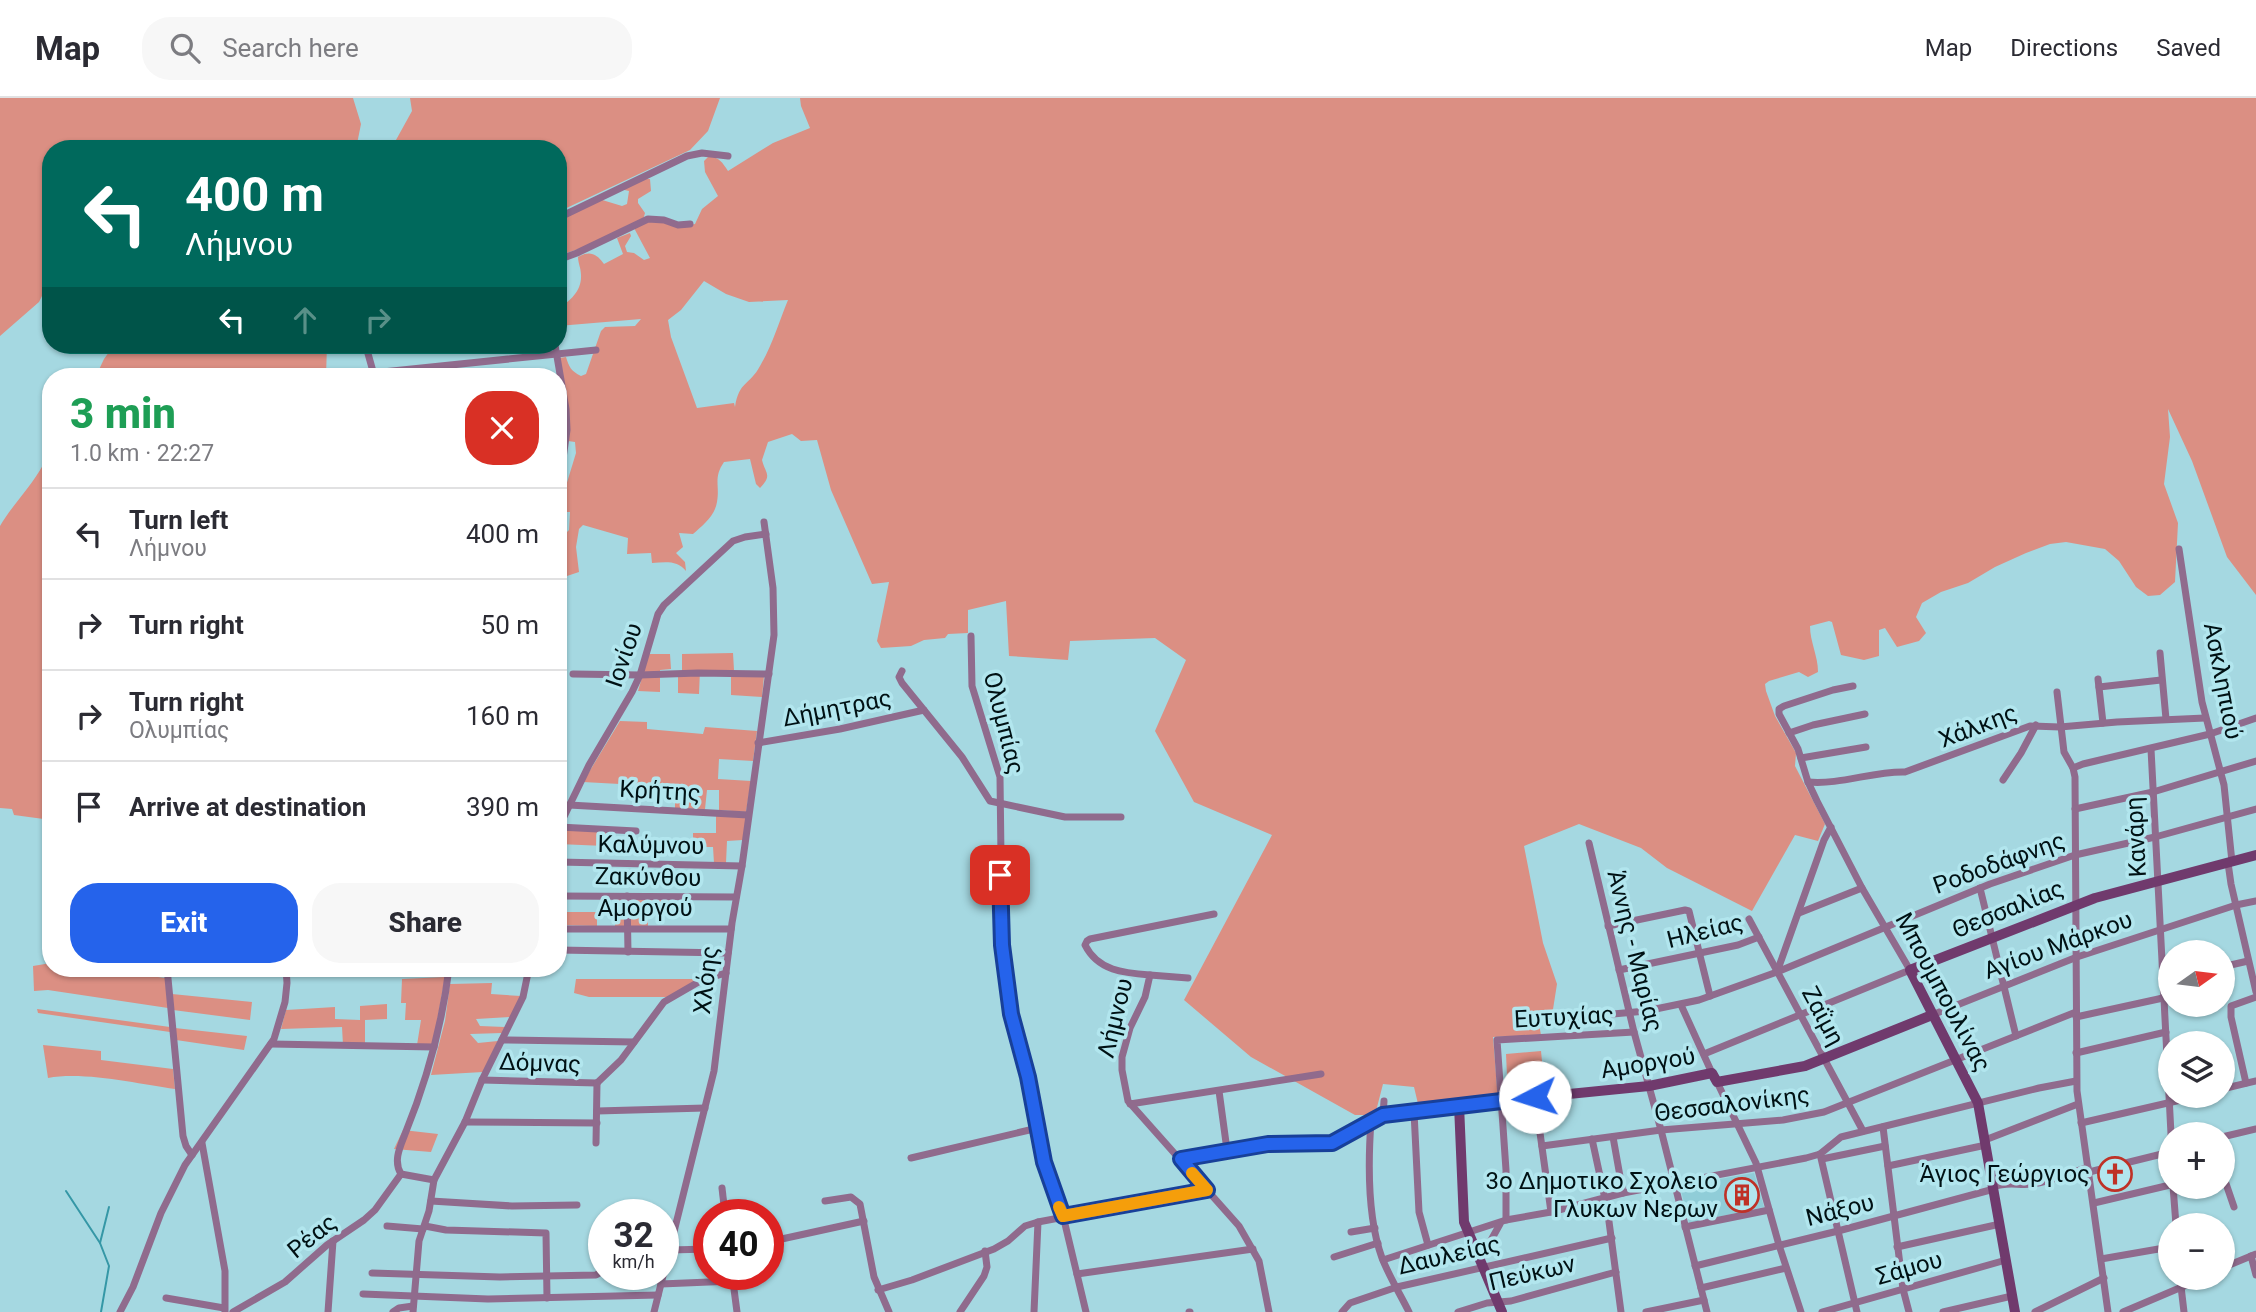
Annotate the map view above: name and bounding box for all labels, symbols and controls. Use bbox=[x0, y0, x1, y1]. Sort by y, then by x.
search box bbox=[142, 17, 632, 80]
text: Map bbox=[35, 29, 100, 68]
icon: search bbox=[166, 29, 204, 67]
text: Search here bbox=[222, 33, 359, 63]
text: Map bbox=[1925, 34, 1972, 62]
text: Directions bbox=[2010, 34, 2118, 62]
text: Saved bbox=[2156, 34, 2221, 62]
text: 400 m bbox=[185, 166, 324, 223]
icon: left bbox=[70, 168, 161, 259]
text: Λήμνου bbox=[185, 225, 293, 263]
icon: left bbox=[213, 301, 251, 339]
icon: ahead bbox=[286, 301, 324, 339]
icon: right bbox=[359, 301, 397, 339]
text: 3 min bbox=[70, 389, 176, 438]
button: close bbox=[465, 391, 539, 465]
text: 1.0 km · 22:27 bbox=[70, 440, 214, 467]
text: Turn left bbox=[129, 505, 228, 535]
icon: left bbox=[70, 515, 108, 553]
text: 400 m bbox=[466, 519, 539, 549]
text: Λήμνου bbox=[129, 535, 207, 562]
icon: right bbox=[70, 606, 108, 644]
text: Turn right bbox=[129, 610, 244, 640]
text: 50 m bbox=[481, 610, 539, 640]
street label: Ιονίου bbox=[600, 619, 648, 691]
street label: Ασκληπιού bbox=[2198, 620, 2248, 742]
street label: Ολυμπίας bbox=[978, 669, 1030, 777]
street label: Δήμητρας bbox=[780, 684, 894, 732]
text: Turn right bbox=[129, 687, 244, 717]
icon: right bbox=[70, 697, 108, 735]
street label: Χάλκης bbox=[1935, 698, 2021, 754]
text: 160 m bbox=[466, 701, 539, 731]
text: Ολυμπίας bbox=[129, 717, 229, 744]
street label: Κρήτης bbox=[619, 775, 701, 807]
icon: arrive bbox=[70, 788, 108, 826]
text: Arrive at destination bbox=[129, 792, 366, 822]
text: 390 m bbox=[466, 792, 539, 822]
street label: Κανάρη bbox=[2120, 796, 2152, 878]
street label: Ροδοδάφνης bbox=[1929, 826, 2069, 900]
street label: Καλύμνου bbox=[597, 830, 705, 860]
pin bbox=[970, 845, 1030, 905]
icon: arrive bbox=[981, 856, 1019, 894]
street label: Ζακύνθου bbox=[595, 862, 701, 892]
street label: Άννης - Μαρίας bbox=[1601, 867, 1669, 1035]
street label: Θεσσαλίας bbox=[1948, 874, 2068, 944]
button: Exit bbox=[70, 883, 298, 963]
button: Share bbox=[312, 883, 539, 963]
street label: Αμοργού bbox=[597, 894, 693, 922]
street label: Αγίου Μάρκου bbox=[1980, 905, 2136, 985]
street label: Ηλείας bbox=[1664, 908, 1746, 954]
street label: Μπουμπουλίνας bbox=[1889, 908, 1997, 1076]
north arrow bbox=[2158, 940, 2235, 1017]
map controls bbox=[2158, 940, 2235, 1290]
street label: Χλόης bbox=[688, 944, 724, 1016]
street label: Λήμνου bbox=[1092, 975, 1138, 1061]
street label: Ζαΐμη bbox=[1796, 982, 1850, 1050]
street label: Ευτυχίας bbox=[1513, 1000, 1615, 1034]
button: layers bbox=[2158, 1031, 2235, 1108]
street label: Αμοργού bbox=[1599, 1042, 1697, 1084]
street label: Δόμνας bbox=[499, 1048, 581, 1078]
position arrow bbox=[1498, 1060, 1572, 1134]
street label: Θεσσαλονίκης bbox=[1653, 1081, 1811, 1127]
button: + bbox=[2158, 1122, 2235, 1199]
church icon: Άγιος Γεώργιος bbox=[2096, 1155, 2134, 1193]
place label: Άγιος Γεώργιος bbox=[1919, 1160, 2090, 1188]
place label: 3o Δημοτικο Σχολειο Γλυκων Νερων bbox=[1486, 1167, 1718, 1223]
building icon: 3o Δημοτικο Σχολειο Γλυκων Νερων bbox=[1723, 1176, 1761, 1214]
street label: Νάξου bbox=[1803, 1188, 1877, 1232]
speed limit sign: 40 bbox=[693, 1199, 784, 1290]
street label: Ρέας bbox=[282, 1208, 342, 1264]
button: − bbox=[2158, 1213, 2235, 1290]
text: 32 bbox=[613, 1215, 654, 1256]
street label: Δαυλείας bbox=[1395, 1230, 1503, 1280]
street label: Σάμου bbox=[1873, 1245, 1945, 1291]
street label: Πεύκων bbox=[1486, 1249, 1578, 1297]
text: km/h bbox=[612, 1251, 655, 1272]

